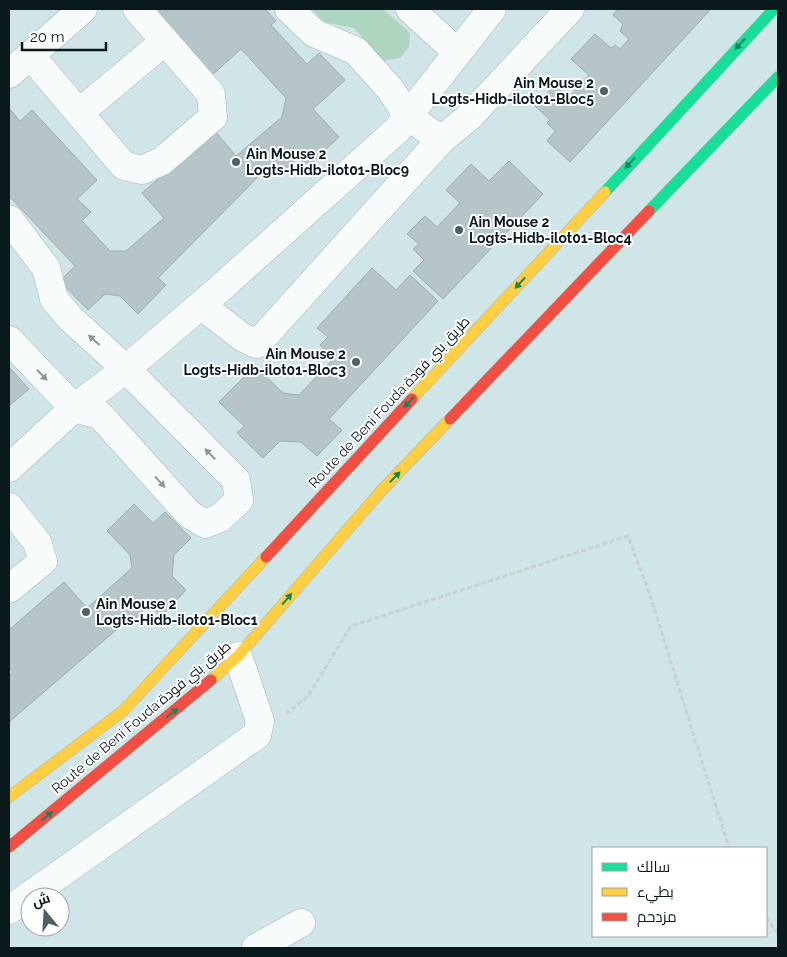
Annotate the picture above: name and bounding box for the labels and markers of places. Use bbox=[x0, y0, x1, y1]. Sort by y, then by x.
place label: Ain Mouse 2 Logts-Hidb-ilot01-Bloc5 bbox=[431, 75, 594, 107]
marker: Ain Mouse 2 Logts-Hidb-ilot01-Bloc5 bbox=[598, 85, 610, 97]
place label: Ain Mouse 2 Logts-Hidb-ilot01-Bloc9 bbox=[246, 146, 409, 178]
marker: Ain Mouse 2 Logts-Hidb-ilot01-Bloc9 bbox=[230, 156, 242, 168]
place label: Ain Mouse 2 Logts-Hidb-ilot01-Bloc4 bbox=[469, 214, 632, 246]
marker: Ain Mouse 2 Logts-Hidb-ilot01-Bloc4 bbox=[453, 224, 465, 236]
place label: Ain Mouse 2 Logts-Hidb-ilot01-Bloc3 bbox=[183, 346, 346, 378]
marker: Ain Mouse 2 Logts-Hidb-ilot01-Bloc3 bbox=[350, 356, 362, 368]
place label: Ain Mouse 2 Logts-Hidb-ilot01-Bloc1 bbox=[96, 596, 258, 628]
marker: Ain Mouse 2 Logts-Hidb-ilot01-Bloc1 bbox=[80, 606, 92, 618]

